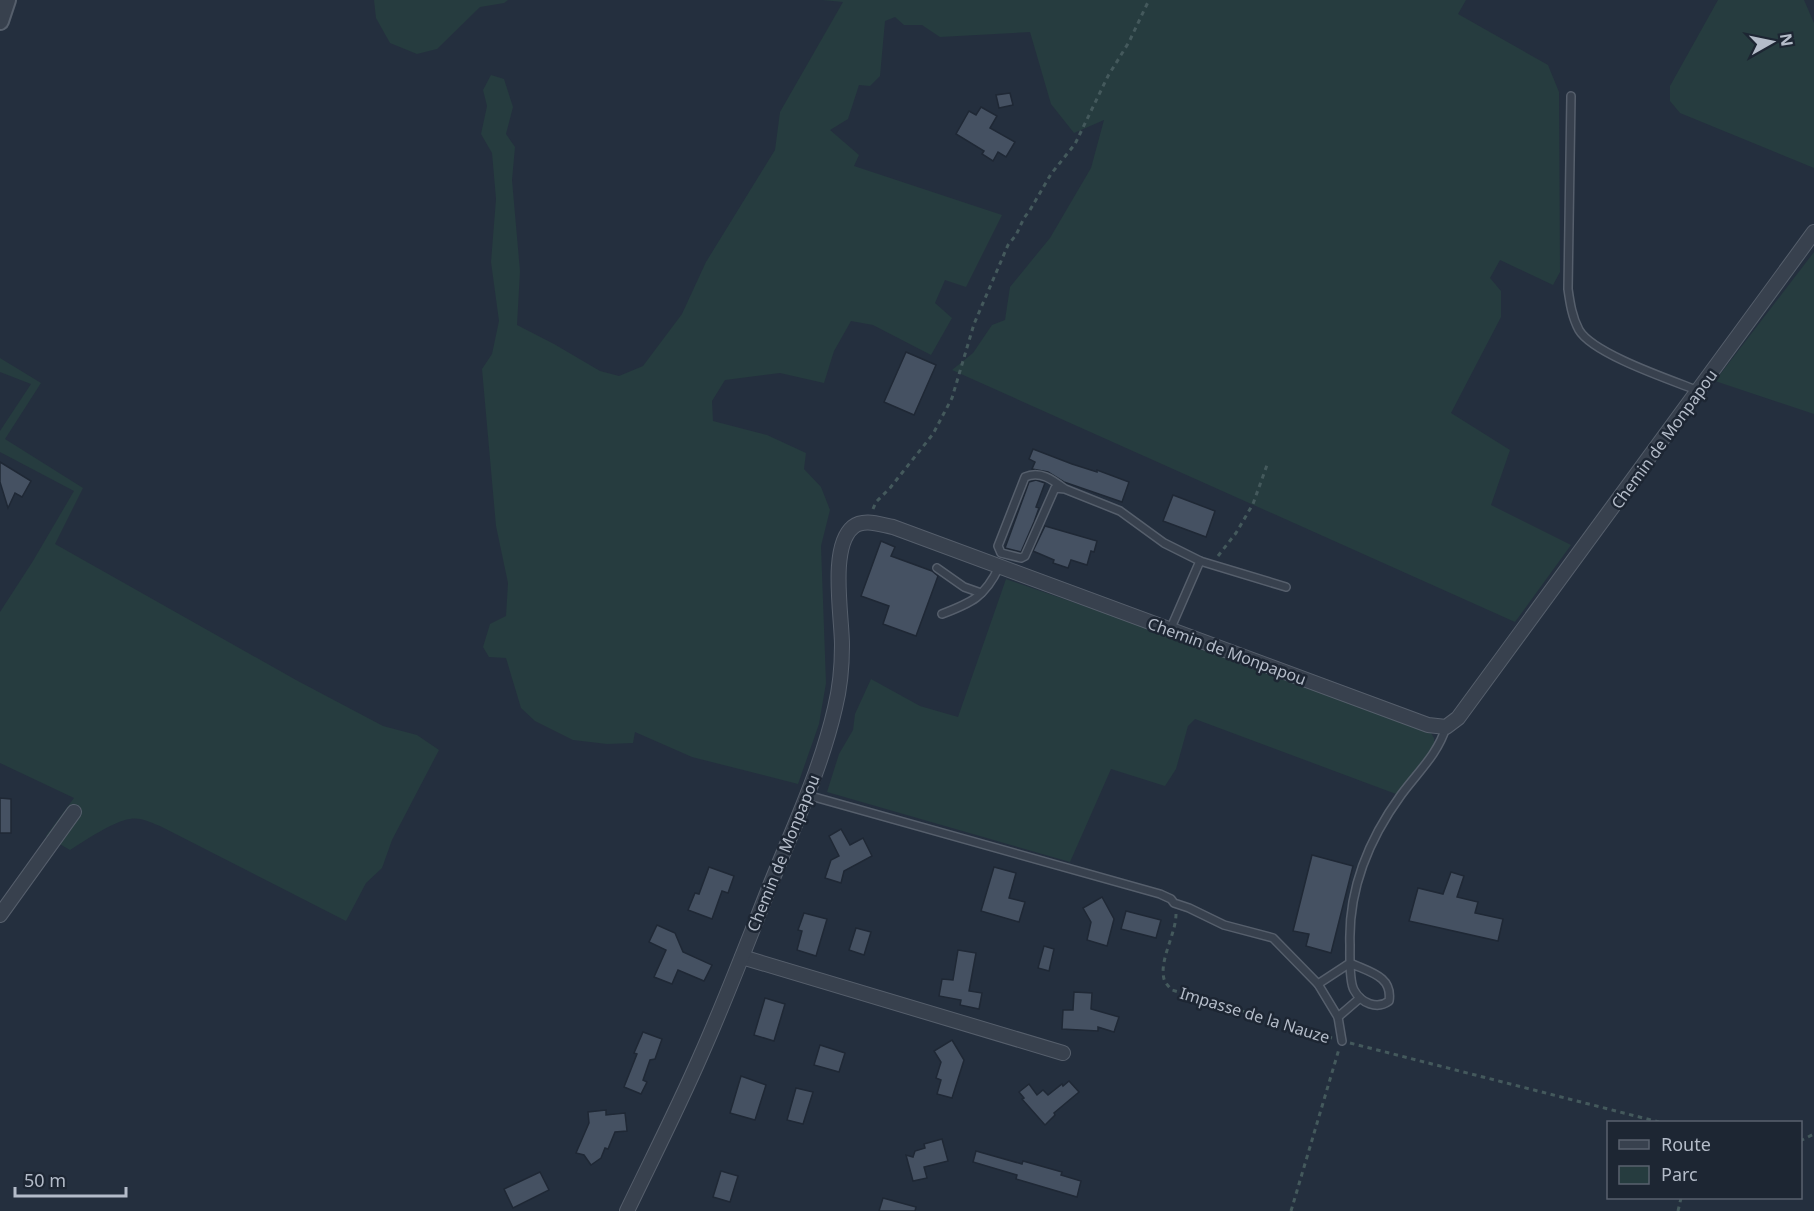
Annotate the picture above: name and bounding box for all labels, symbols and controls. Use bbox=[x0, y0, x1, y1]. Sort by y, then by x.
north arrow bbox=[1742, 12, 1802, 72]
text: N bbox=[1775, 32, 1799, 48]
street label: Chemin de Monpapou bbox=[1606, 365, 1722, 513]
street label: Chemin de Monpapou bbox=[1145, 612, 1309, 690]
street label: Chemin de Monpapou bbox=[741, 771, 825, 935]
street label: Impasse de la Nauze bbox=[1177, 982, 1333, 1048]
legend bbox=[1607, 1121, 1802, 1199]
text: Route bbox=[1661, 1132, 1711, 1156]
scale bar bbox=[15, 1160, 126, 1198]
text: Parc bbox=[1661, 1162, 1698, 1186]
text: 50 m bbox=[24, 1168, 66, 1192]

